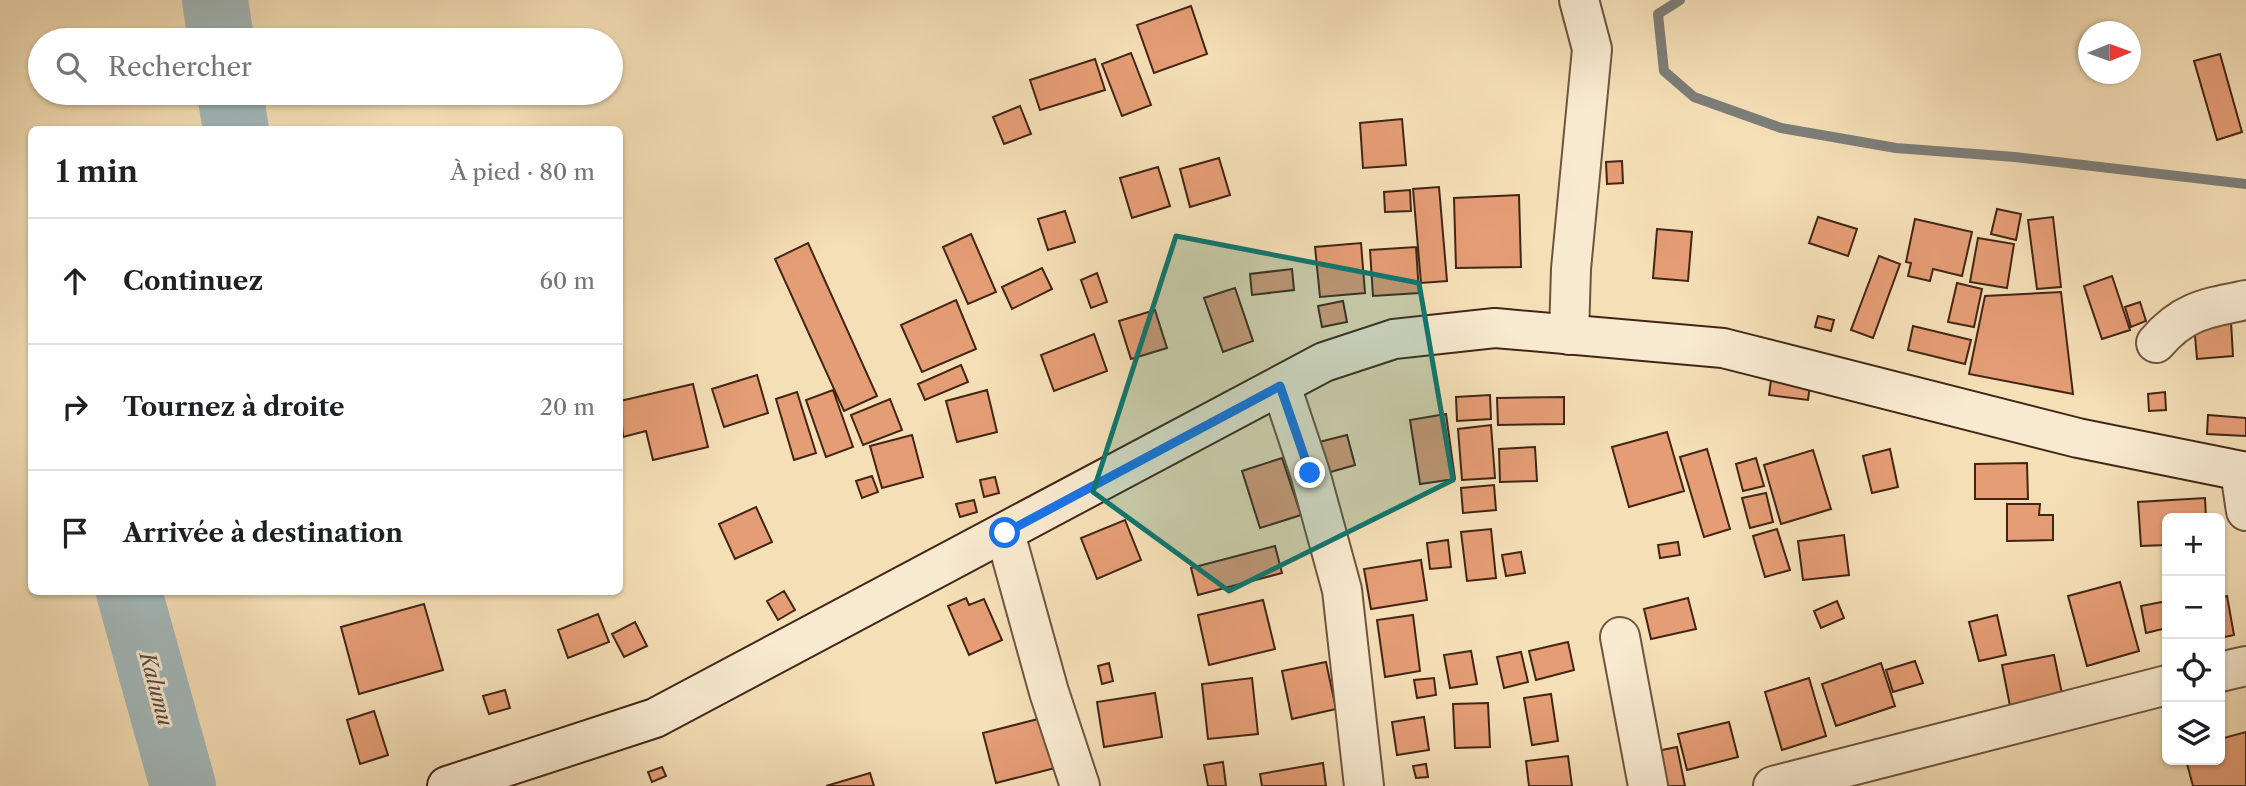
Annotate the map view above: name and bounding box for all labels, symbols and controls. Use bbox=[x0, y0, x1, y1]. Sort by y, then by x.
north arrow bbox=[2078, 21, 2141, 84]
search box bbox=[28, 28, 623, 105]
icon: search bbox=[52, 48, 90, 86]
text: Rechercher bbox=[108, 51, 252, 83]
text: 1 min bbox=[56, 153, 138, 190]
text: À pied · 80 m bbox=[450, 158, 595, 186]
icon: ahead bbox=[56, 262, 94, 300]
text: Continuez bbox=[123, 265, 263, 297]
text: 60 m bbox=[539, 267, 595, 295]
icon: right bbox=[56, 388, 94, 426]
text: Tournez à droite bbox=[123, 391, 345, 423]
text: 20 m bbox=[540, 393, 595, 421]
route end bbox=[1294, 457, 1325, 488]
map controls bbox=[2162, 513, 2225, 765]
button: + bbox=[2162, 513, 2225, 576]
icon: arrive bbox=[56, 514, 94, 552]
text: Arrivée à destination bbox=[123, 517, 403, 549]
route start bbox=[989, 517, 1020, 548]
button: − bbox=[2162, 576, 2225, 639]
button: locate bbox=[2162, 639, 2225, 702]
water label: Kalumu bbox=[134, 647, 178, 729]
button: layers bbox=[2162, 702, 2225, 765]

